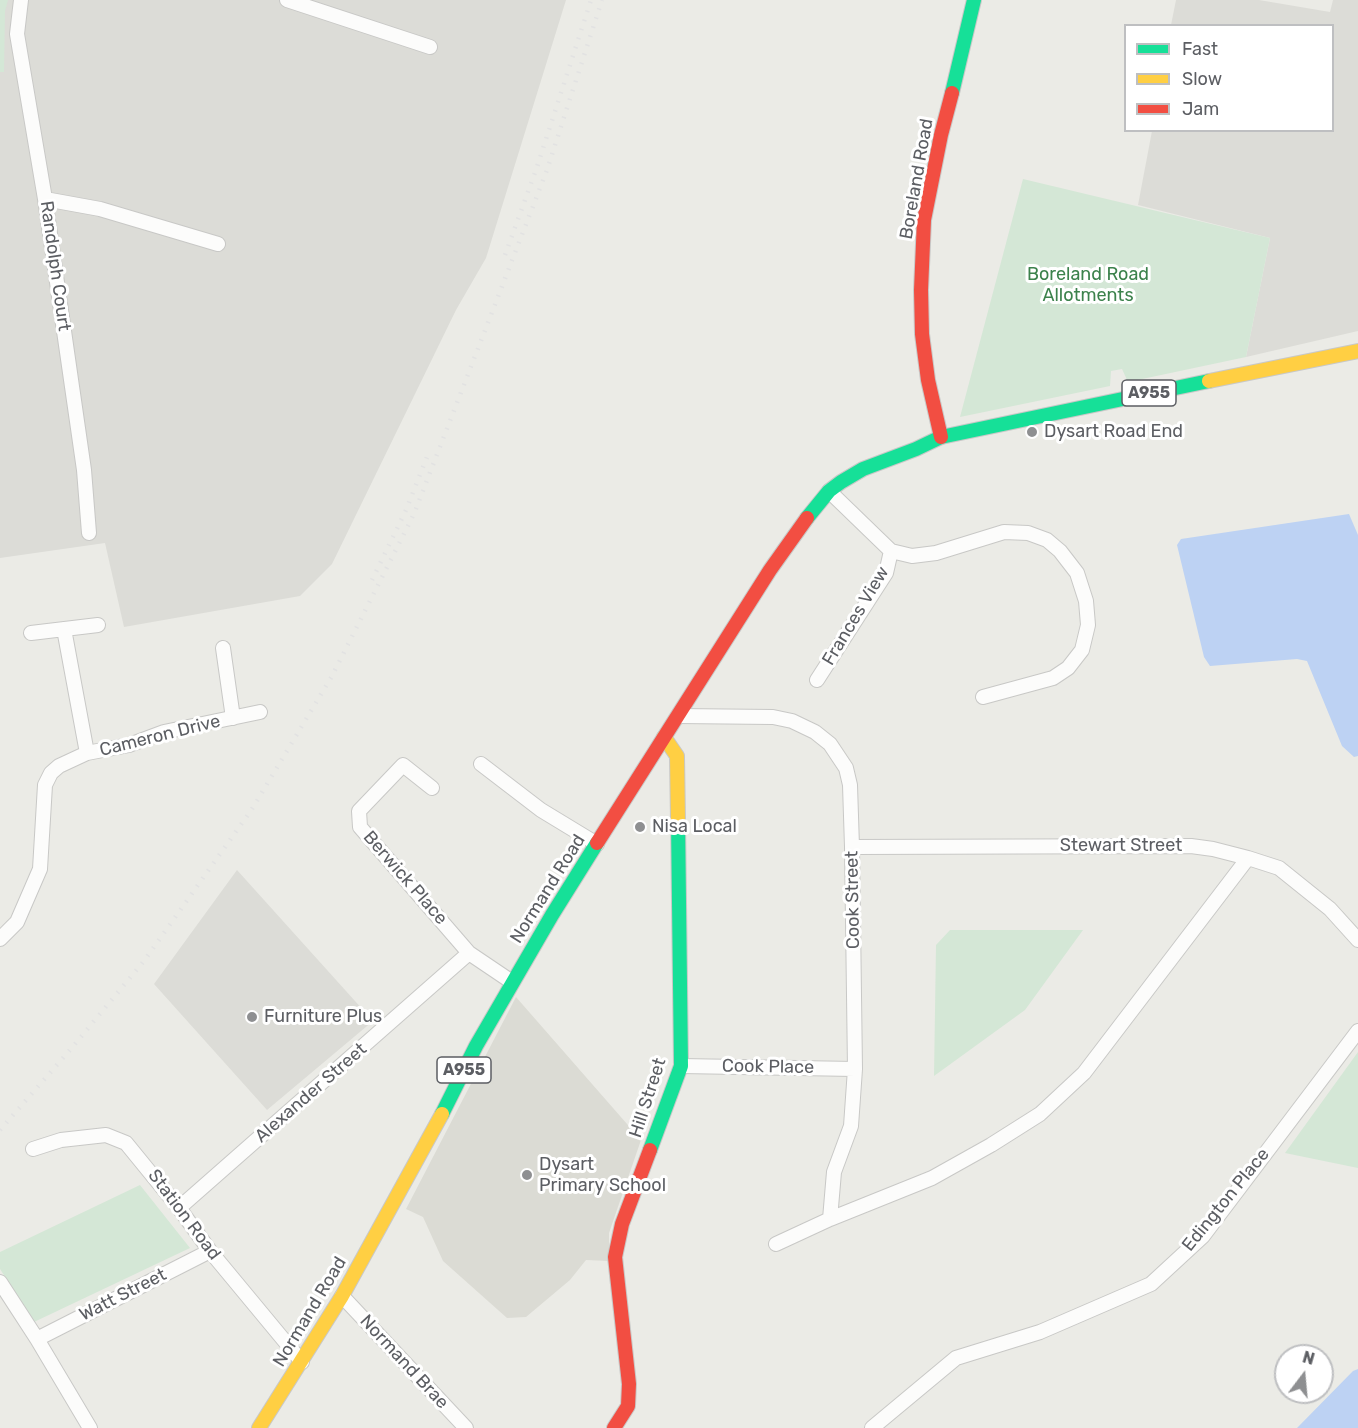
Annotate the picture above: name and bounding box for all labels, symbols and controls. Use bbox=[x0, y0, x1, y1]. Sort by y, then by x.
legend bbox=[1124, 24, 1334, 132]
text: Fast bbox=[1182, 38, 1218, 60]
text: Slow bbox=[1182, 68, 1222, 90]
text: Jam bbox=[1182, 98, 1219, 120]
street label: Boreland Road bbox=[896, 117, 938, 241]
street label: Randolph Court bbox=[35, 200, 75, 332]
park label: Boreland Road Allotments bbox=[1027, 264, 1149, 306]
road number: A955 bbox=[1122, 380, 1176, 406]
place label: Dysart Road End bbox=[1044, 421, 1183, 443]
marker: Dysart Road End bbox=[1025, 425, 1039, 439]
street label: Frances View bbox=[818, 563, 894, 669]
street label: Cameron Drive bbox=[97, 711, 223, 761]
place label: Nisa Local bbox=[652, 816, 737, 838]
marker: Nisa Local bbox=[633, 820, 647, 834]
street label: Berwick Place bbox=[358, 827, 452, 929]
street label: Normand Road bbox=[506, 831, 590, 947]
street label: Stewart Street bbox=[1060, 835, 1182, 857]
street label: Cook Street bbox=[841, 851, 865, 949]
place label: Furniture Plus bbox=[264, 1006, 382, 1028]
marker: Furniture Plus bbox=[245, 1010, 259, 1024]
street label: Alexander Street bbox=[251, 1039, 371, 1147]
street label: Hill Street bbox=[625, 1055, 671, 1141]
street label: Cook Place bbox=[722, 1055, 814, 1079]
road number: A955 bbox=[437, 1057, 491, 1083]
street label: Edington Place bbox=[1178, 1144, 1274, 1256]
place label: Dysart Primary School bbox=[539, 1154, 666, 1196]
street label: Station Road bbox=[143, 1165, 225, 1265]
marker: Dysart Primary School bbox=[520, 1168, 534, 1182]
street label: Normand Road bbox=[269, 1253, 351, 1371]
street label: Watt Street bbox=[76, 1264, 170, 1326]
street label: Normand Brae bbox=[355, 1311, 453, 1413]
north arrow bbox=[1274, 1344, 1334, 1404]
text: N bbox=[1300, 1347, 1317, 1369]

